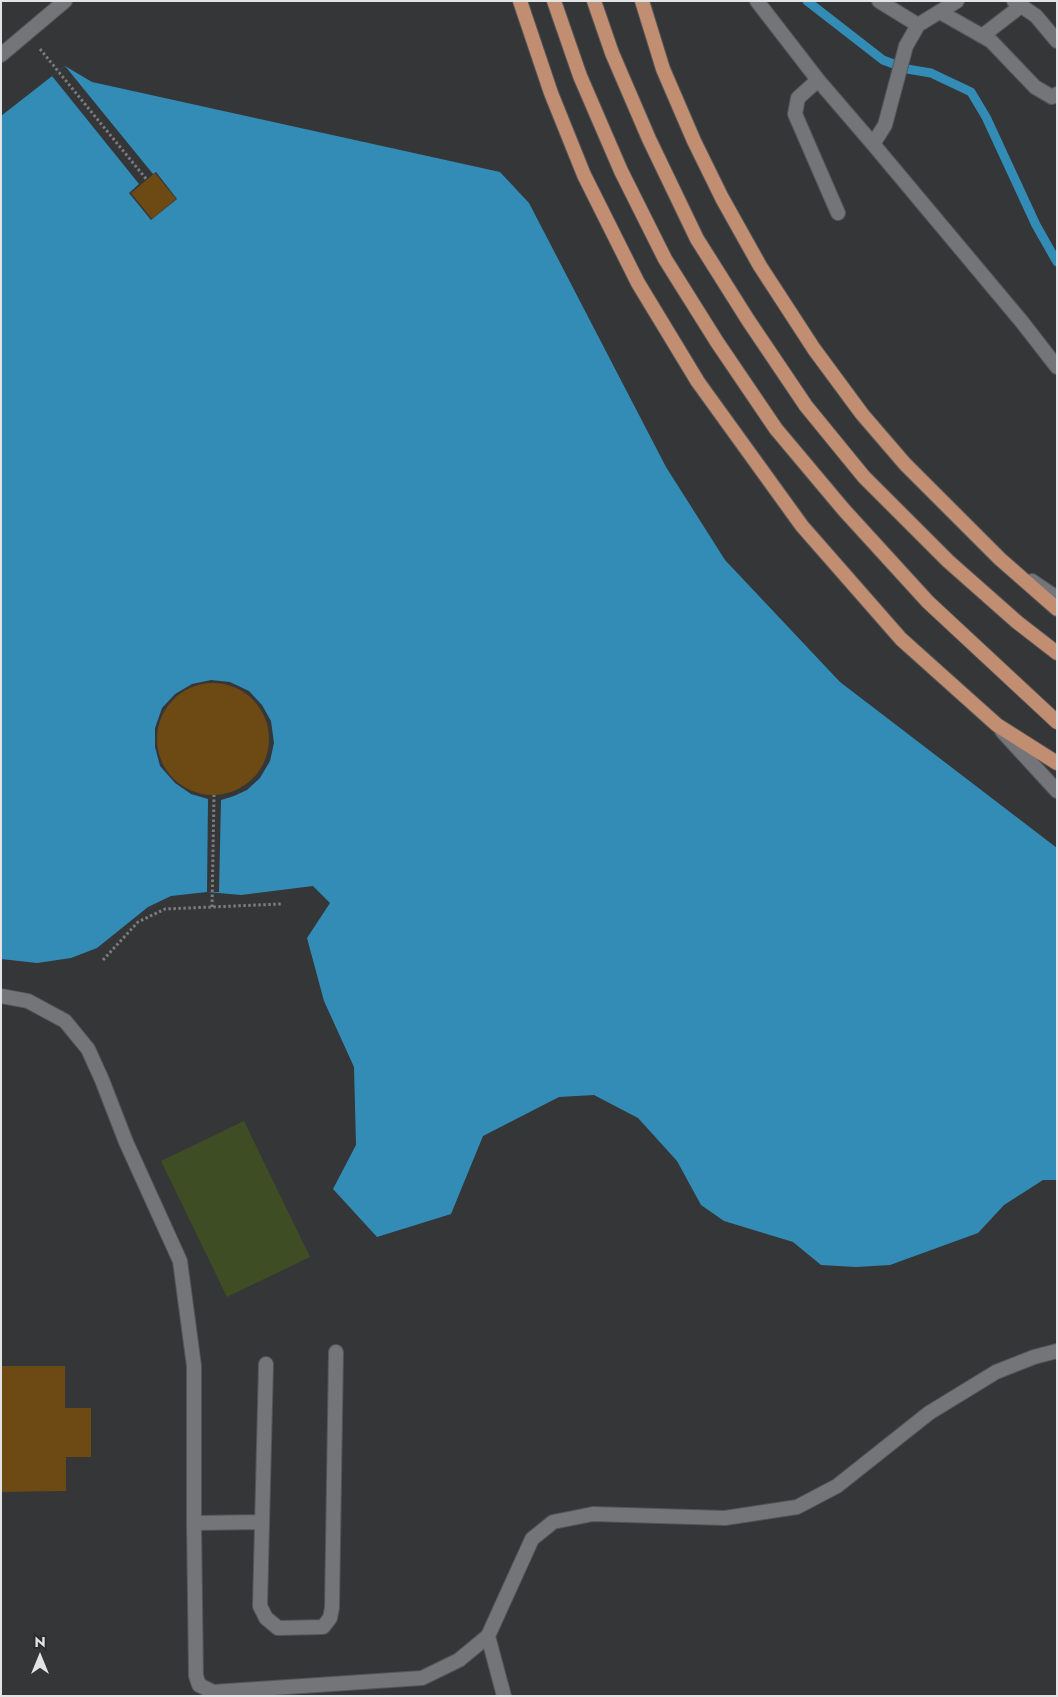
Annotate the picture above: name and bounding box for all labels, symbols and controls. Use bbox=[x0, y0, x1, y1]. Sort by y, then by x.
north arrow bbox=[15, 1632, 65, 1682]
text: N bbox=[34, 1632, 46, 1652]

